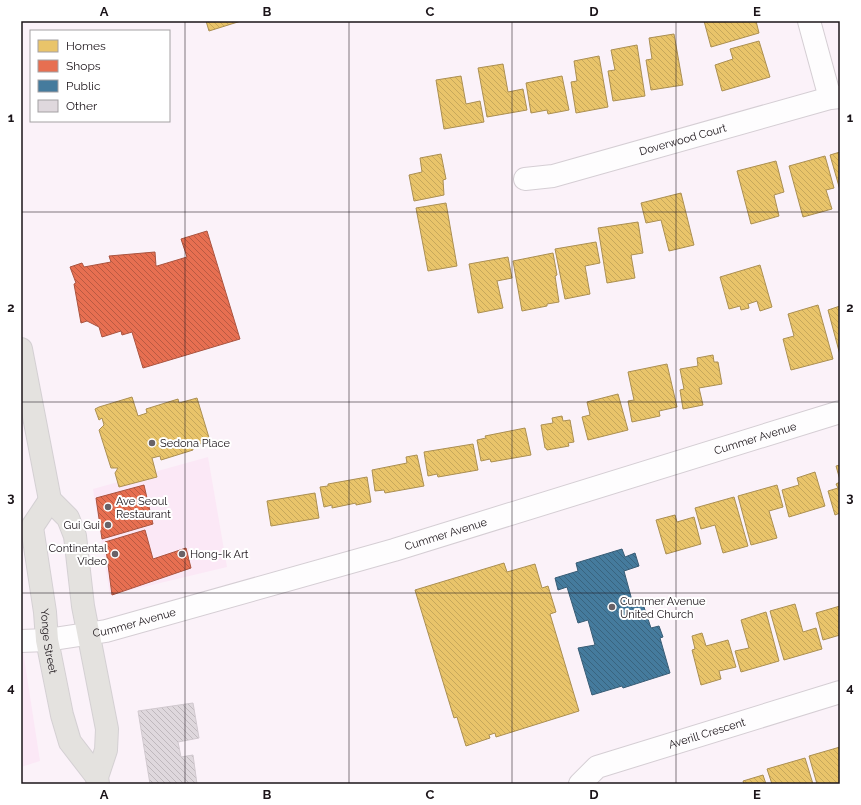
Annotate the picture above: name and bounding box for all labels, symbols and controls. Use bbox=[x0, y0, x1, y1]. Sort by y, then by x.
text: A bbox=[100, 4, 109, 19]
text: B bbox=[263, 4, 272, 19]
text: C bbox=[426, 4, 435, 19]
text: D bbox=[589, 4, 599, 19]
text: E bbox=[753, 4, 761, 19]
legend bbox=[30, 30, 170, 122]
text: Homes bbox=[66, 39, 106, 53]
text: Shops bbox=[66, 59, 101, 73]
text: Public bbox=[66, 79, 101, 93]
text: Other bbox=[66, 99, 98, 113]
text: 1 bbox=[8, 110, 15, 125]
text: 1 bbox=[847, 110, 854, 125]
street label: Doverwood Court bbox=[638, 121, 728, 158]
text: 2 bbox=[7, 300, 15, 315]
text: 2 bbox=[846, 300, 854, 315]
street label: Cummer Avenue bbox=[712, 419, 799, 457]
place label: Sedona Place bbox=[160, 437, 231, 450]
marker: Sedona Place bbox=[147, 438, 157, 448]
text: 3 bbox=[7, 490, 15, 505]
text: 3 bbox=[846, 490, 854, 505]
place label: Ave Seoul Restaurant bbox=[116, 495, 171, 521]
marker: Ave Seoul Restaurant bbox=[103, 502, 113, 512]
street label: Cummer Avenue bbox=[403, 515, 489, 553]
place label: Gui Gui bbox=[64, 519, 100, 532]
marker: Gui Gui bbox=[103, 520, 113, 530]
place label: Continental Video bbox=[49, 542, 107, 568]
place label: Hong-Ik Art bbox=[190, 548, 249, 561]
marker: Continental Video bbox=[110, 549, 120, 559]
marker: Hong-Ik Art bbox=[177, 549, 187, 559]
place label: Cummer Avenue United Church bbox=[620, 595, 706, 621]
marker: Cummer Avenue United Church bbox=[607, 602, 617, 612]
street label: Cummer Avenue bbox=[92, 605, 178, 639]
street label: Yonge Street bbox=[38, 608, 60, 675]
text: 4 bbox=[7, 680, 15, 695]
text: 4 bbox=[846, 680, 854, 695]
street label: Averill Crescent bbox=[667, 715, 747, 751]
text: A bbox=[100, 787, 109, 802]
text: B bbox=[263, 787, 272, 802]
text: C bbox=[426, 787, 435, 802]
text: D bbox=[589, 787, 599, 802]
text: E bbox=[753, 787, 761, 802]

